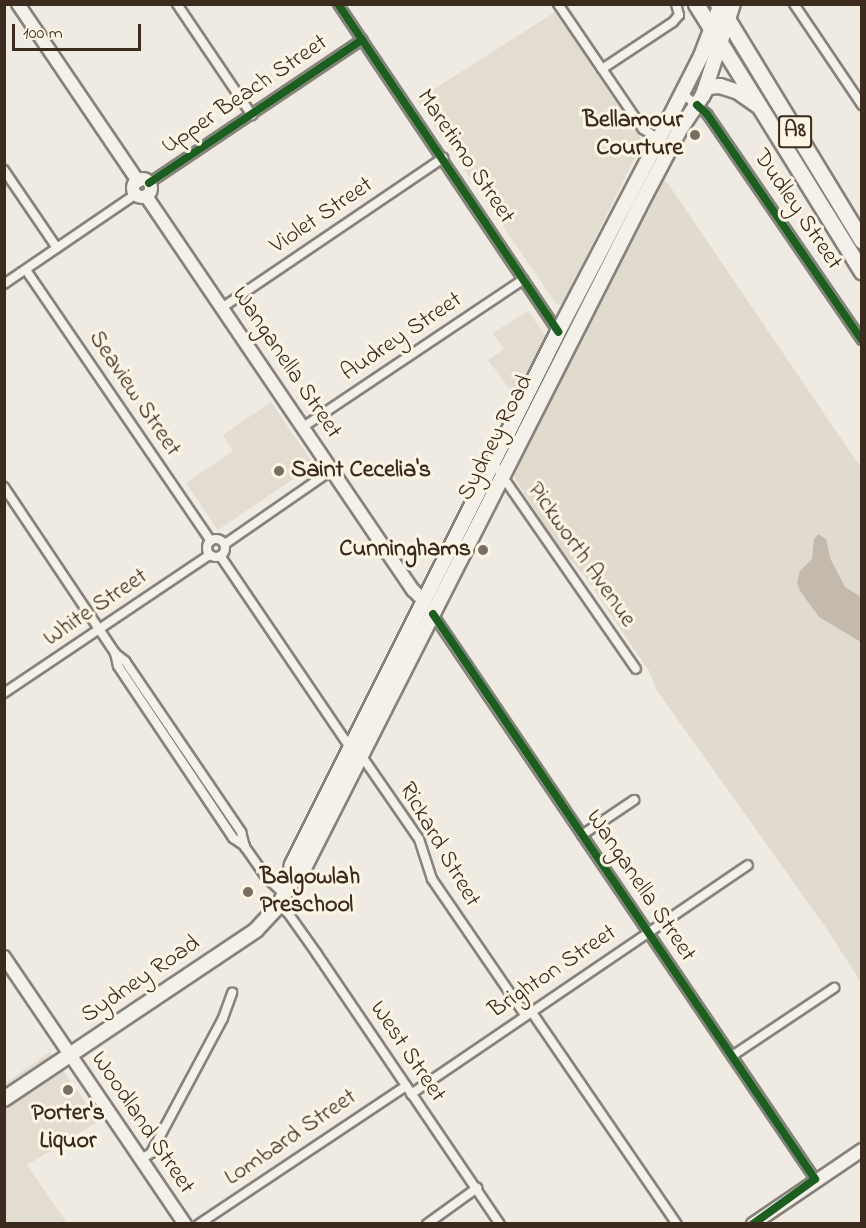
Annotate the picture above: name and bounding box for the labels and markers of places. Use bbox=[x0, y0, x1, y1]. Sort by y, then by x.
place label: Bellamour Courture bbox=[583, 107, 683, 163]
marker: Bellamour Courture bbox=[688, 128, 702, 142]
place label: Saint Cecelia's bbox=[291, 457, 431, 485]
marker: Saint Cecelia's bbox=[272, 464, 286, 478]
place label: Cunninghams bbox=[339, 536, 471, 564]
marker: Cunninghams bbox=[476, 543, 490, 557]
place label: Balgowlah Preschool bbox=[260, 864, 360, 920]
marker: Balgowlah Preschool bbox=[241, 885, 255, 899]
marker: Porter's Liquor bbox=[61, 1083, 75, 1097]
place label: Porter's Liquor bbox=[31, 1100, 105, 1156]

